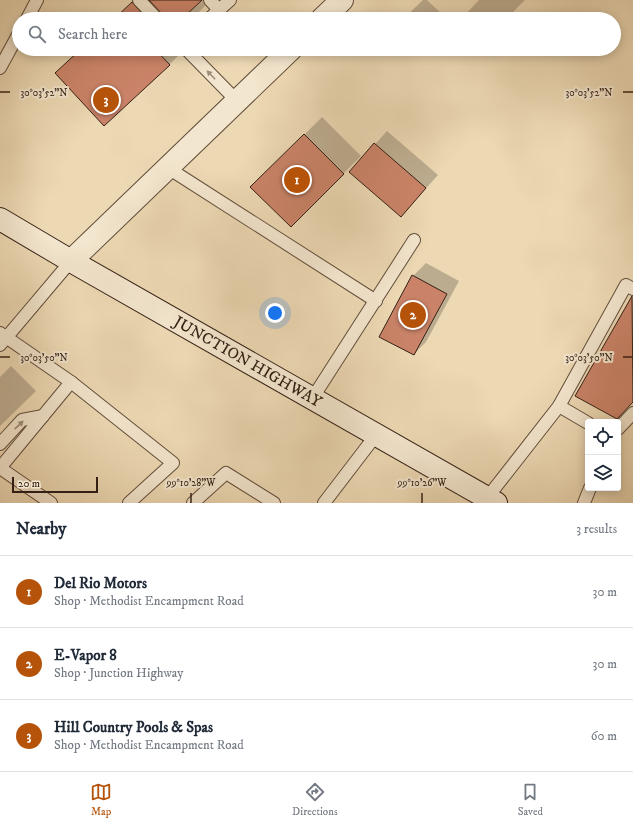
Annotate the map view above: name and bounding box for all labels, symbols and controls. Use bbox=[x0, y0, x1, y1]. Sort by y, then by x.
search box bbox=[12, 12, 621, 56]
icon: search bbox=[26, 23, 48, 45]
text: Search here bbox=[58, 25, 127, 44]
one-way arrow bbox=[206, 70, 216, 80]
pin: 3 bbox=[93, 85, 119, 115]
text: 30°03'52"N bbox=[20, 87, 68, 99]
text: 30°03'52"N bbox=[565, 87, 613, 99]
pin: 1 bbox=[284, 165, 310, 195]
pin: 2 bbox=[400, 300, 426, 330]
your location bbox=[265, 303, 285, 323]
street label: JUNCTION HIGHWAY bbox=[168, 311, 326, 412]
text: 30°03'50"N bbox=[20, 352, 68, 364]
text: 30°03'50"N bbox=[565, 352, 613, 364]
map controls bbox=[585, 419, 621, 491]
button: locate bbox=[585, 419, 621, 455]
one-way arrow bbox=[14, 420, 24, 429]
button: layers bbox=[585, 455, 621, 491]
scale bar bbox=[12, 475, 98, 494]
text: 20 m bbox=[18, 477, 40, 491]
text: 99°10'28"W bbox=[166, 477, 216, 489]
text: 99°10'26"W bbox=[397, 477, 447, 489]
text: Nearby bbox=[16, 518, 66, 540]
text: 3 results bbox=[576, 521, 617, 537]
text: Del Rio Motors bbox=[54, 574, 147, 593]
text: 1 bbox=[27, 584, 31, 600]
text: 30 m bbox=[593, 584, 617, 600]
text: Shop · Methodist Encampment Road bbox=[54, 593, 244, 609]
text: E-Vapor 8 bbox=[54, 646, 117, 665]
text: 2 bbox=[26, 656, 32, 672]
text: 30 m bbox=[593, 656, 617, 672]
text: Shop · Junction Highway bbox=[54, 665, 183, 681]
text: Hill Country Pools & Spas bbox=[54, 718, 213, 737]
text: 3 bbox=[27, 728, 31, 744]
text: 60 m bbox=[591, 728, 617, 744]
text: Shop · Methodist Encampment Road bbox=[54, 737, 244, 753]
tab: Map bbox=[90, 781, 112, 819]
tab: Directions bbox=[292, 781, 338, 819]
tab: Saved bbox=[518, 781, 543, 819]

